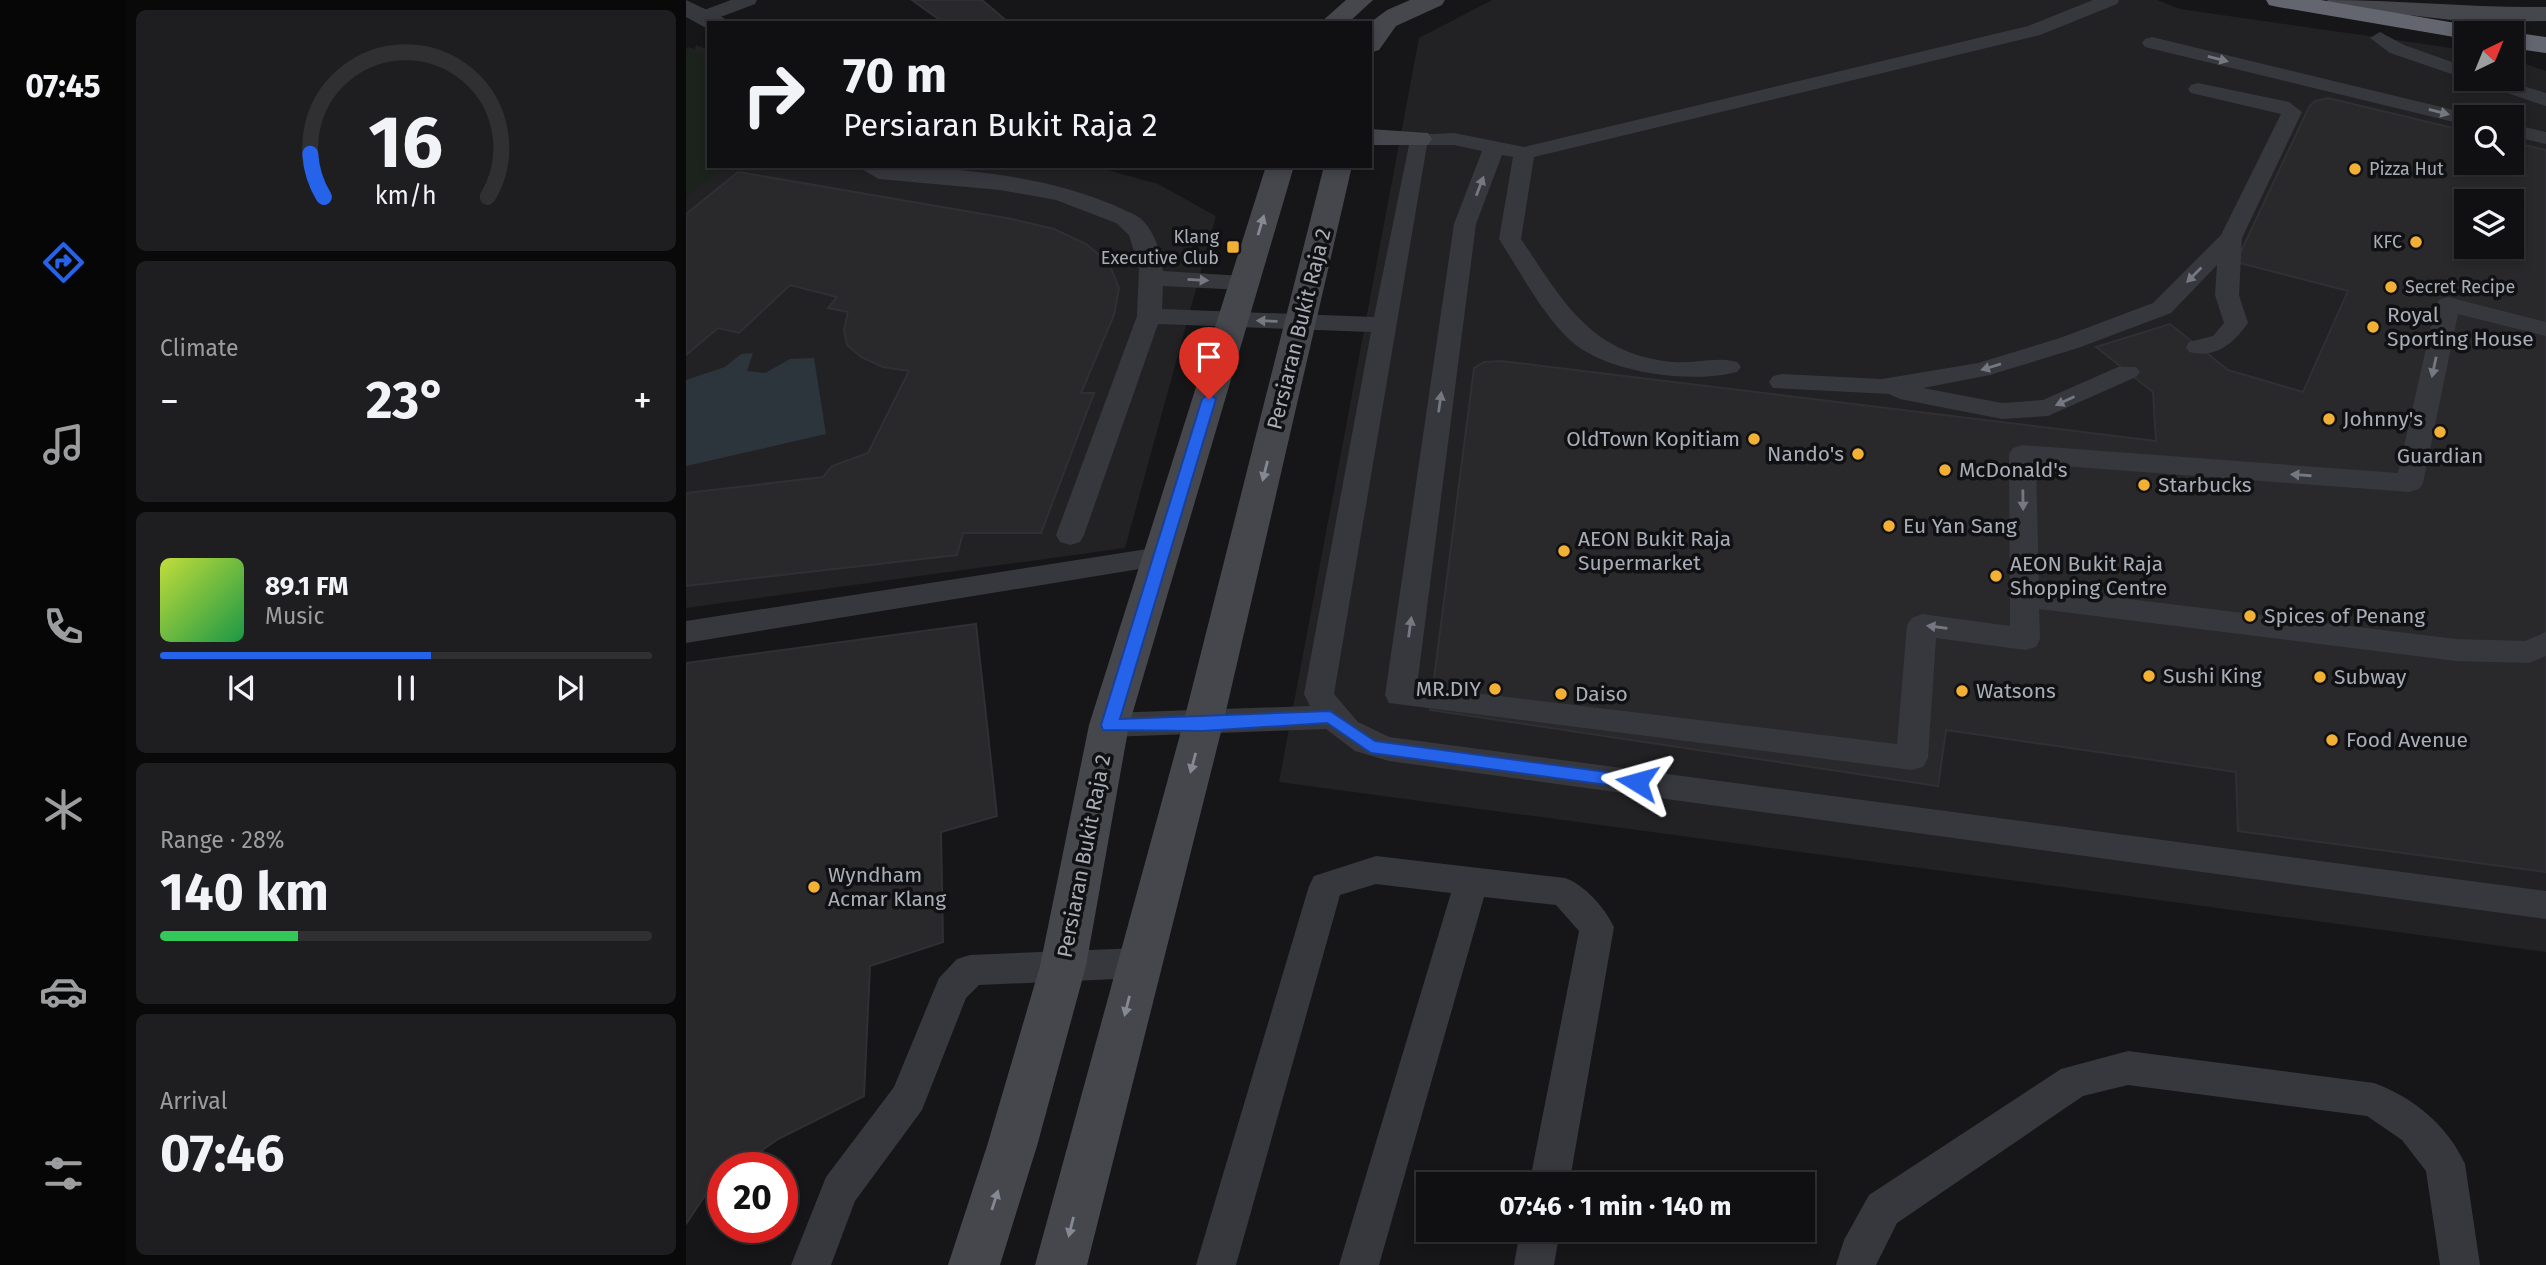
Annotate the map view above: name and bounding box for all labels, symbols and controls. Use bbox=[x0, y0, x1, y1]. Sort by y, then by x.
north arrow bbox=[2454, 21, 2524, 91]
map controls bbox=[2454, 21, 2524, 259]
text: 70 m bbox=[843, 46, 947, 105]
icon: right bbox=[728, 49, 819, 140]
one-way arrow bbox=[2207, 54, 2229, 65]
text: 07:45 bbox=[25, 67, 101, 105]
text: 16 bbox=[369, 99, 443, 186]
button: search bbox=[2454, 105, 2524, 175]
text: Persiaran Bukit Raja 2 bbox=[843, 106, 1158, 144]
one-way arrow bbox=[2428, 107, 2450, 118]
place label: Pizza Hut bbox=[2369, 158, 2444, 180]
marker: Pizza Hut bbox=[2347, 161, 2363, 177]
one-way arrow bbox=[1474, 175, 1485, 196]
text: km/h bbox=[375, 180, 437, 210]
button: layers bbox=[2454, 189, 2524, 259]
one-way arrow bbox=[1257, 215, 1267, 236]
place label: Klang Executive Club bbox=[1101, 226, 1220, 269]
street label: Persiaran Bukit Raja 2 bbox=[1261, 226, 1337, 432]
place label: KFC bbox=[2373, 231, 2402, 253]
marker: KFC bbox=[2408, 234, 2424, 250]
icon: directions bbox=[39, 238, 88, 287]
marker: Klang Executive Club bbox=[1225, 239, 1241, 255]
one-way arrow bbox=[2186, 266, 2203, 283]
one-way arrow bbox=[1188, 275, 1210, 286]
place label: Secret Recipe bbox=[2405, 276, 2515, 298]
marker: Secret Recipe bbox=[2383, 279, 2399, 295]
place label: Royal Sporting House bbox=[2387, 302, 2534, 352]
one-way arrow bbox=[1256, 315, 1278, 326]
marker: Royal Sporting House bbox=[2365, 319, 2381, 335]
pin bbox=[1179, 327, 1239, 399]
text: Climate bbox=[160, 334, 239, 362]
icon: arrive bbox=[1190, 338, 1228, 376]
one-way arrow bbox=[2428, 356, 2439, 378]
one-way arrow bbox=[1980, 362, 2002, 373]
text: 23° bbox=[366, 369, 446, 432]
text: − bbox=[160, 378, 179, 424]
text: + bbox=[633, 378, 652, 424]
one-way arrow bbox=[1435, 391, 1446, 413]
one-way arrow bbox=[2055, 395, 2075, 406]
place label: Johnny's bbox=[2343, 406, 2423, 432]
marker: Johnny's bbox=[2321, 411, 2337, 427]
icon: music bbox=[39, 420, 88, 469]
marker: Guardian bbox=[2432, 424, 2448, 440]
place label: OldTown Kopitiam bbox=[1566, 426, 1740, 452]
marker: OldTown Kopitiam bbox=[1746, 431, 1762, 447]
place label: Nando's bbox=[1767, 441, 1844, 467]
place label: Guardian bbox=[2397, 443, 2483, 469]
marker: Nando's bbox=[1850, 446, 1866, 462]
place label: McDonald's bbox=[1959, 457, 2068, 483]
one-way arrow bbox=[1259, 460, 1270, 482]
marker: McDonald's bbox=[1937, 462, 1953, 478]
one-way arrow bbox=[2289, 469, 2311, 480]
place label: Starbucks bbox=[2158, 472, 2252, 498]
marker: Starbucks bbox=[2136, 477, 2152, 493]
one-way arrow bbox=[2018, 490, 2029, 512]
place label: Eu Yan Sang bbox=[1903, 513, 2017, 539]
marker: Eu Yan Sang bbox=[1881, 518, 1897, 534]
place label: AEON Bukit Raja Supermarket bbox=[1578, 526, 1731, 576]
marker: AEON Bukit Raja Supermarket bbox=[1556, 543, 1572, 559]
place label: AEON Bukit Raja Shopping Centre bbox=[2010, 551, 2167, 601]
marker: AEON Bukit Raja Shopping Centre bbox=[1988, 568, 2004, 584]
text: 89.1 FM bbox=[265, 571, 349, 602]
icon: phone bbox=[39, 602, 88, 651]
text: Music bbox=[265, 602, 325, 630]
place label: Spices of Penang bbox=[2264, 603, 2425, 629]
marker: Spices of Penang bbox=[2242, 608, 2258, 624]
one-way arrow bbox=[1404, 616, 1415, 638]
one-way arrow bbox=[1926, 621, 1948, 632]
place label: Sushi King bbox=[2163, 663, 2262, 689]
place label: Subway bbox=[2334, 664, 2407, 690]
marker: Sushi King bbox=[2141, 668, 2157, 684]
icon: previous bbox=[223, 669, 261, 707]
icon: pause bbox=[387, 669, 425, 707]
icon: next bbox=[551, 669, 589, 707]
marker: Subway bbox=[2312, 669, 2328, 685]
place label: MR.DIY bbox=[1416, 676, 1481, 702]
place label: Watsons bbox=[1976, 678, 2056, 704]
marker: MR.DIY bbox=[1487, 681, 1503, 697]
place label: Daiso bbox=[1575, 681, 1628, 707]
marker: Watsons bbox=[1954, 683, 1970, 699]
marker: Daiso bbox=[1553, 686, 1569, 702]
place label: Food Avenue bbox=[2346, 727, 2468, 753]
marker: Food Avenue bbox=[2324, 732, 2340, 748]
position arrow bbox=[1600, 745, 1674, 819]
street label: Persiaran Bukit Raja 2 bbox=[1052, 752, 1116, 960]
one-way arrow bbox=[1187, 753, 1197, 774]
icon: climate bbox=[39, 785, 88, 834]
text: Range · 28% bbox=[160, 826, 285, 854]
text: 140 km bbox=[160, 861, 329, 924]
place label: Wyndham Acmar Klang bbox=[828, 862, 946, 912]
marker: Wyndham Acmar Klang bbox=[806, 879, 822, 895]
icon: car bbox=[39, 967, 88, 1016]
one-way arrow bbox=[1122, 996, 1132, 1017]
text: Arrival bbox=[160, 1087, 227, 1115]
text: 07:46 bbox=[160, 1122, 285, 1185]
icon: filters bbox=[39, 1149, 88, 1198]
speed limit sign: 20 bbox=[707, 1152, 798, 1243]
one-way arrow bbox=[990, 1189, 1001, 1210]
text: 07:46 · 1 min · 140 m bbox=[1499, 1191, 1732, 1222]
one-way arrow bbox=[1065, 1216, 1076, 1238]

